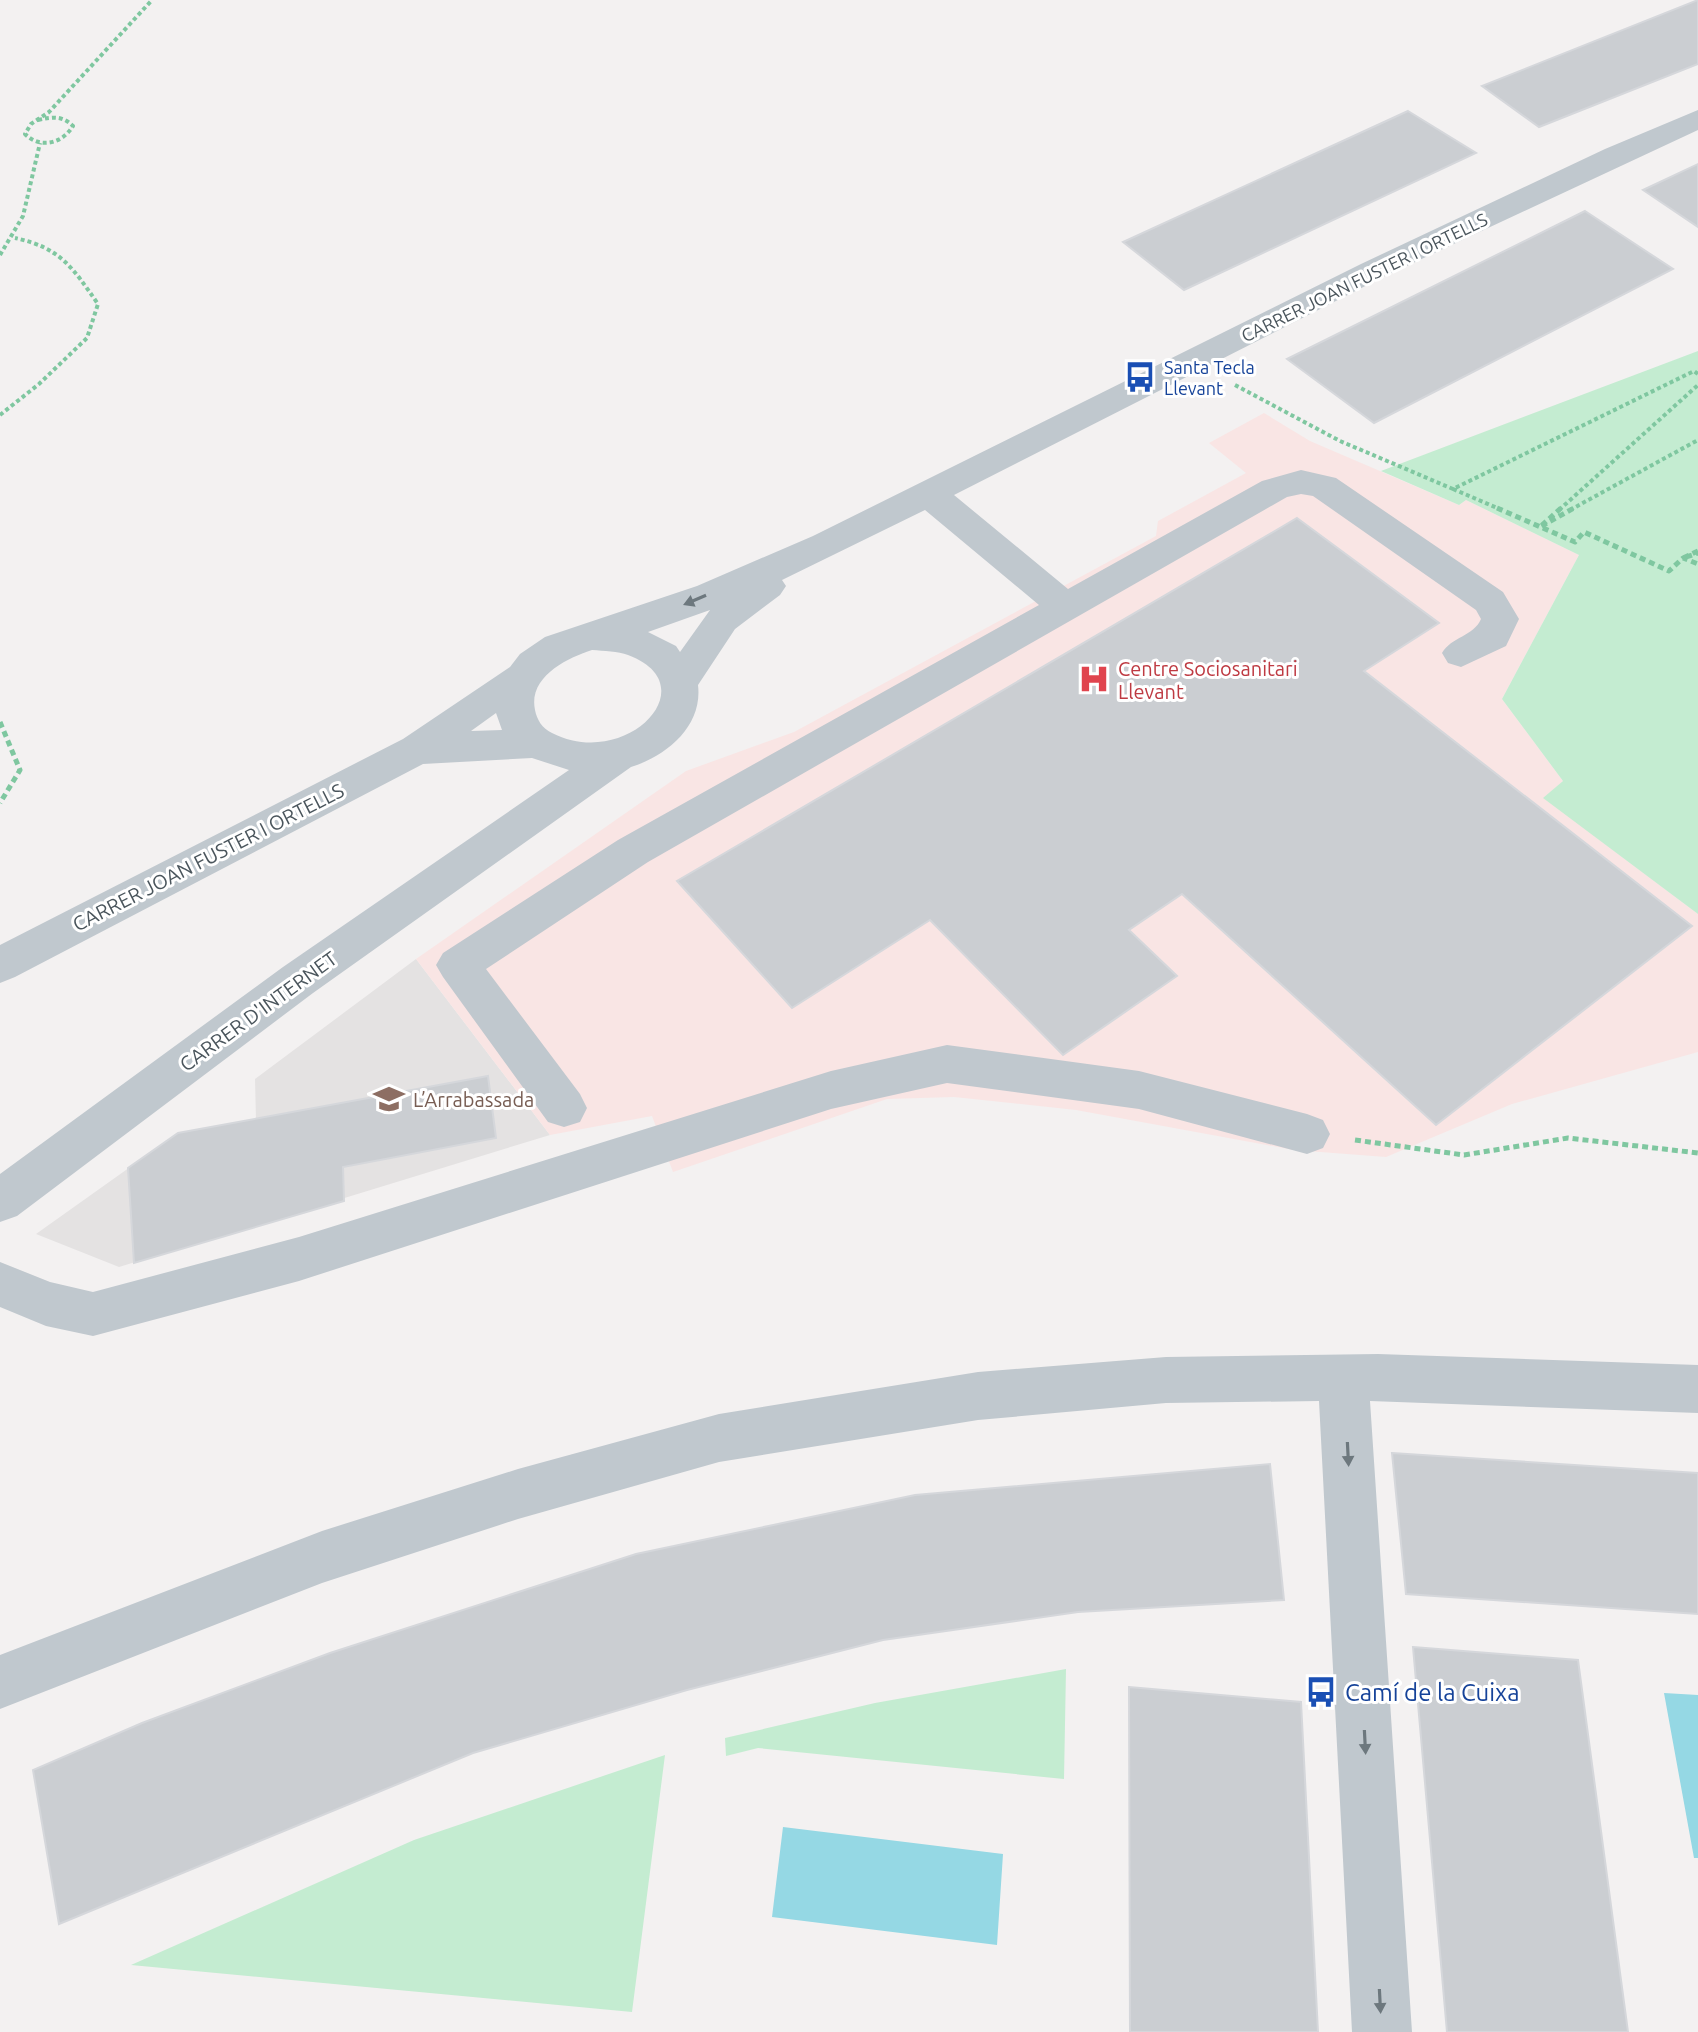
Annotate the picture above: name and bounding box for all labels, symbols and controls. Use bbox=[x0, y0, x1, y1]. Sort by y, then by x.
street label: CARRER JOAN FUSTER I ORTELLS bbox=[1238, 209, 1490, 345]
place label: Santa Tecla Llevant bbox=[1164, 357, 1255, 398]
bus stop icon: Santa Tecla Llevant bbox=[1123, 360, 1157, 394]
one-way arrow bbox=[683, 593, 707, 606]
place label: Centre Sociosanitari Llevant bbox=[1118, 657, 1298, 703]
hospital icon: Centre Sociosanitari Llevant bbox=[1077, 662, 1111, 696]
street label: CARRER JOAN FUSTER I ORTELLS bbox=[69, 778, 347, 936]
street label: CARRER D'INTERNET bbox=[175, 946, 341, 1076]
school or university icon: L’Arrabassada bbox=[372, 1082, 406, 1116]
place label: L’Arrabassada bbox=[413, 1088, 534, 1111]
one-way arrow bbox=[1342, 1442, 1355, 1467]
bus stop icon: Camí de la Cuixa bbox=[1304, 1675, 1338, 1709]
place label: Camí de la Cuixa bbox=[1345, 1679, 1519, 1706]
one-way arrow bbox=[1358, 1730, 1371, 1755]
one-way arrow bbox=[1374, 1989, 1387, 2014]

